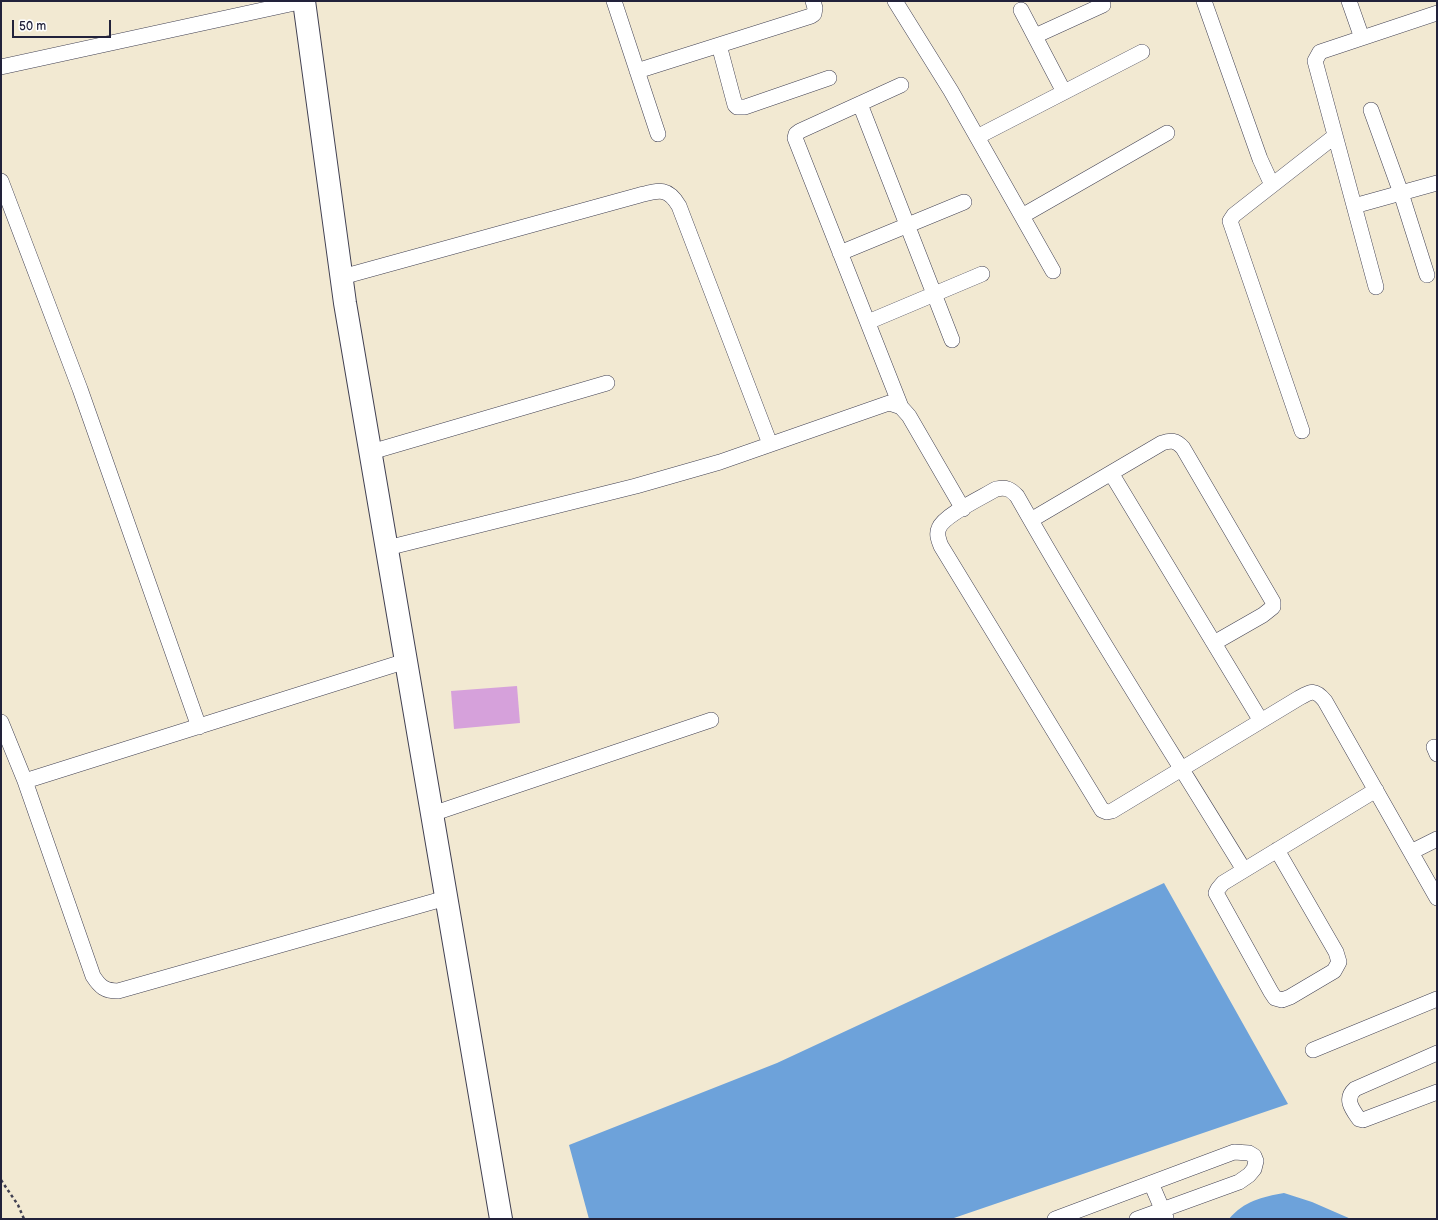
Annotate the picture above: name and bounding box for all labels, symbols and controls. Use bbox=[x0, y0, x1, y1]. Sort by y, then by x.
scale bar bbox=[14, 12, 113, 38]
text: 50 m bbox=[19, 19, 46, 34]

